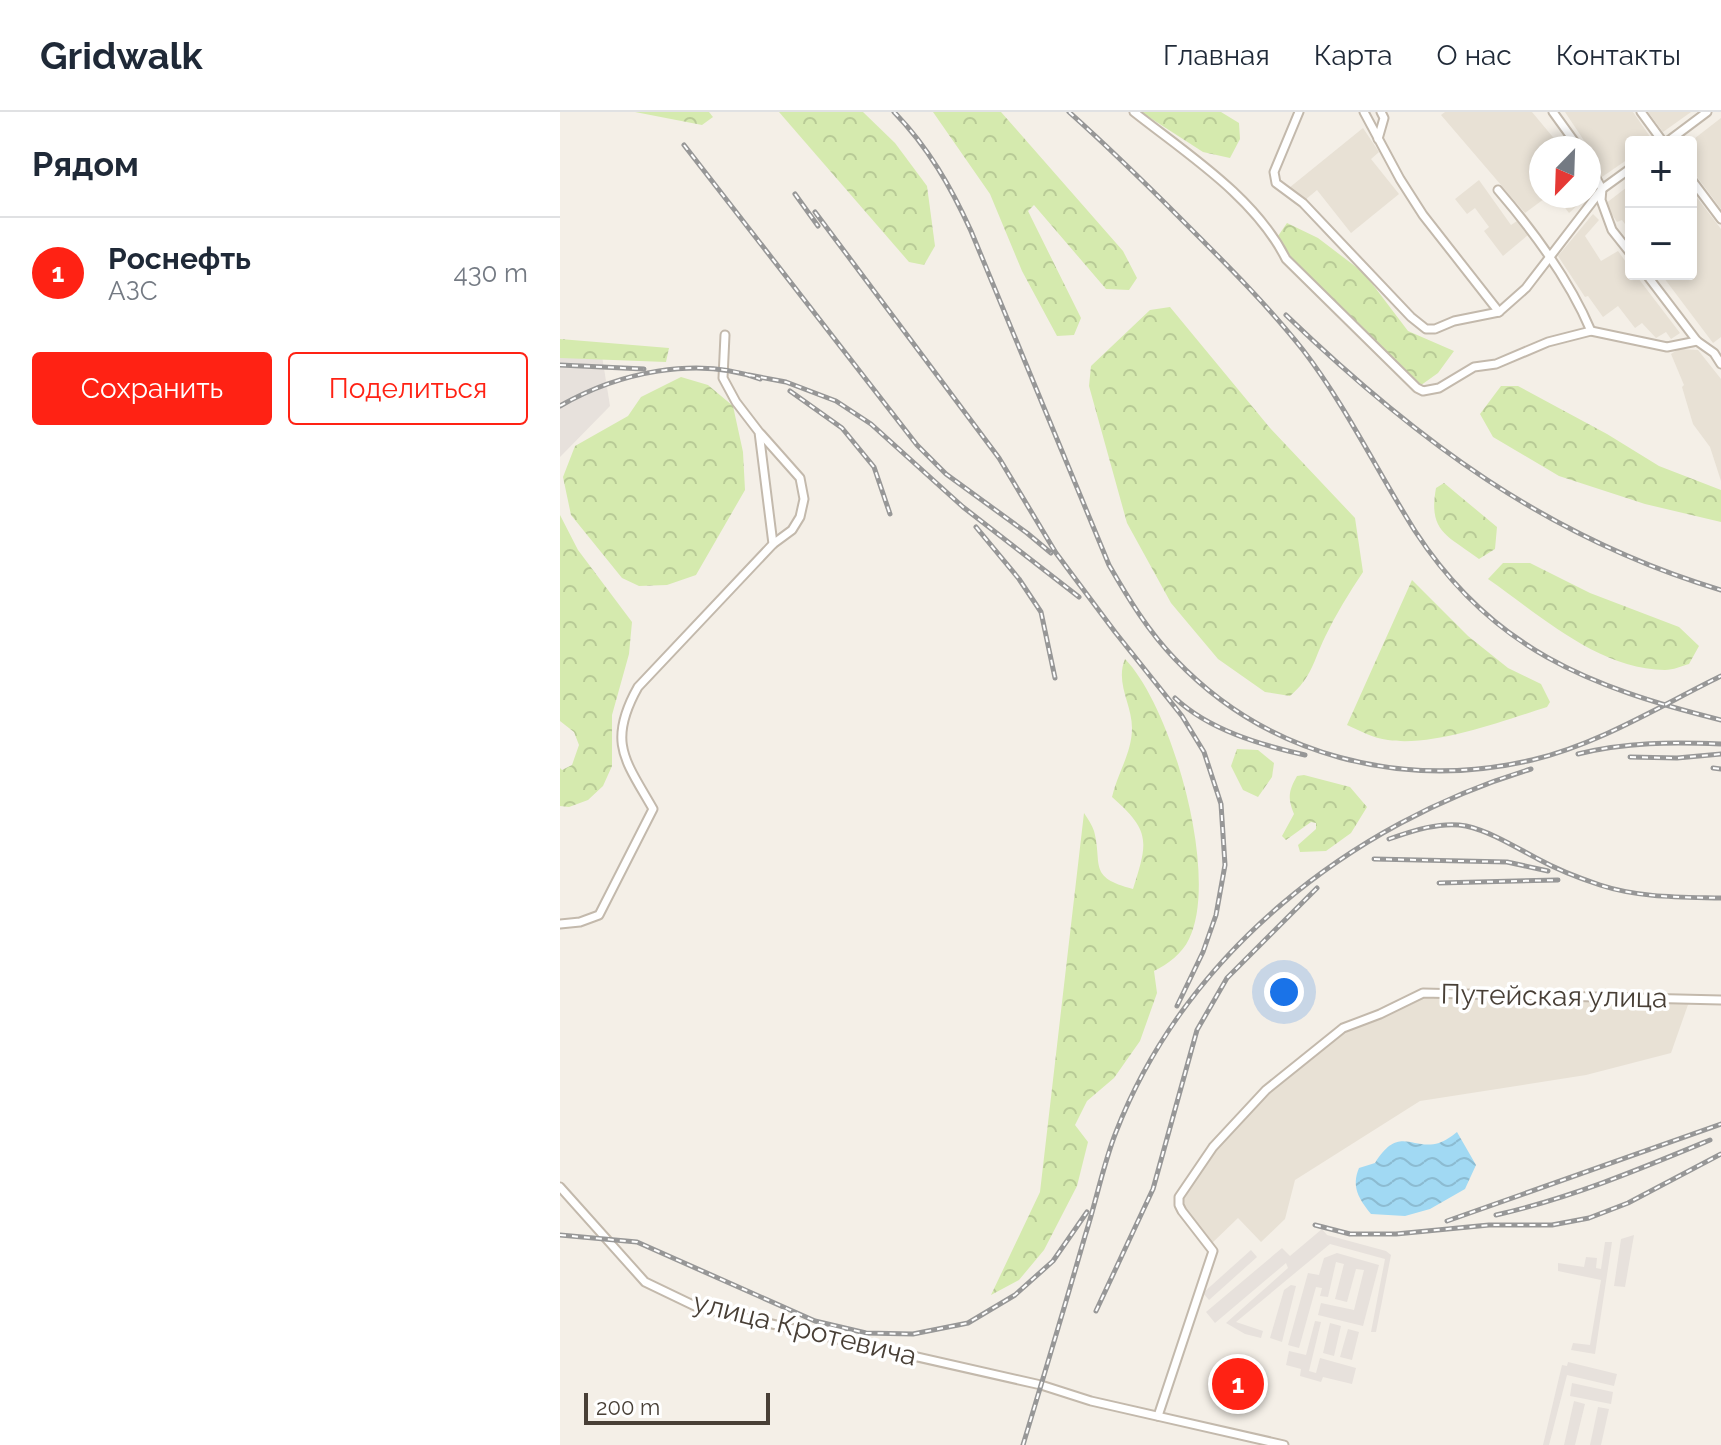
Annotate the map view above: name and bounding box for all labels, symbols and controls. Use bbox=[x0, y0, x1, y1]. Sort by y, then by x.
text: Gridwalk bbox=[40, 33, 203, 78]
text: Главная bbox=[1163, 39, 1270, 72]
text: Карта bbox=[1314, 39, 1393, 72]
text: О нас bbox=[1437, 39, 1512, 72]
text: Контакты bbox=[1556, 39, 1681, 72]
north arrow bbox=[1529, 136, 1601, 208]
map controls bbox=[1625, 136, 1697, 280]
button: + bbox=[1625, 136, 1697, 208]
text: Рядом bbox=[32, 144, 139, 184]
button: − bbox=[1625, 208, 1697, 280]
text: Роснефть bbox=[108, 241, 251, 276]
text: 1 bbox=[52, 258, 64, 288]
text: 430 m bbox=[453, 258, 528, 288]
text: АЗС bbox=[108, 276, 157, 306]
button: Сохранить bbox=[32, 352, 272, 425]
button: Поделиться bbox=[288, 352, 528, 425]
your location bbox=[1264, 972, 1304, 1012]
street label: Путейская улица bbox=[1440, 978, 1668, 1014]
street label: улица Кротевича bbox=[690, 1285, 920, 1373]
pin: 1 bbox=[1212, 1354, 1264, 1414]
scale bar bbox=[584, 1389, 770, 1425]
text: 200 m bbox=[596, 1394, 660, 1420]

